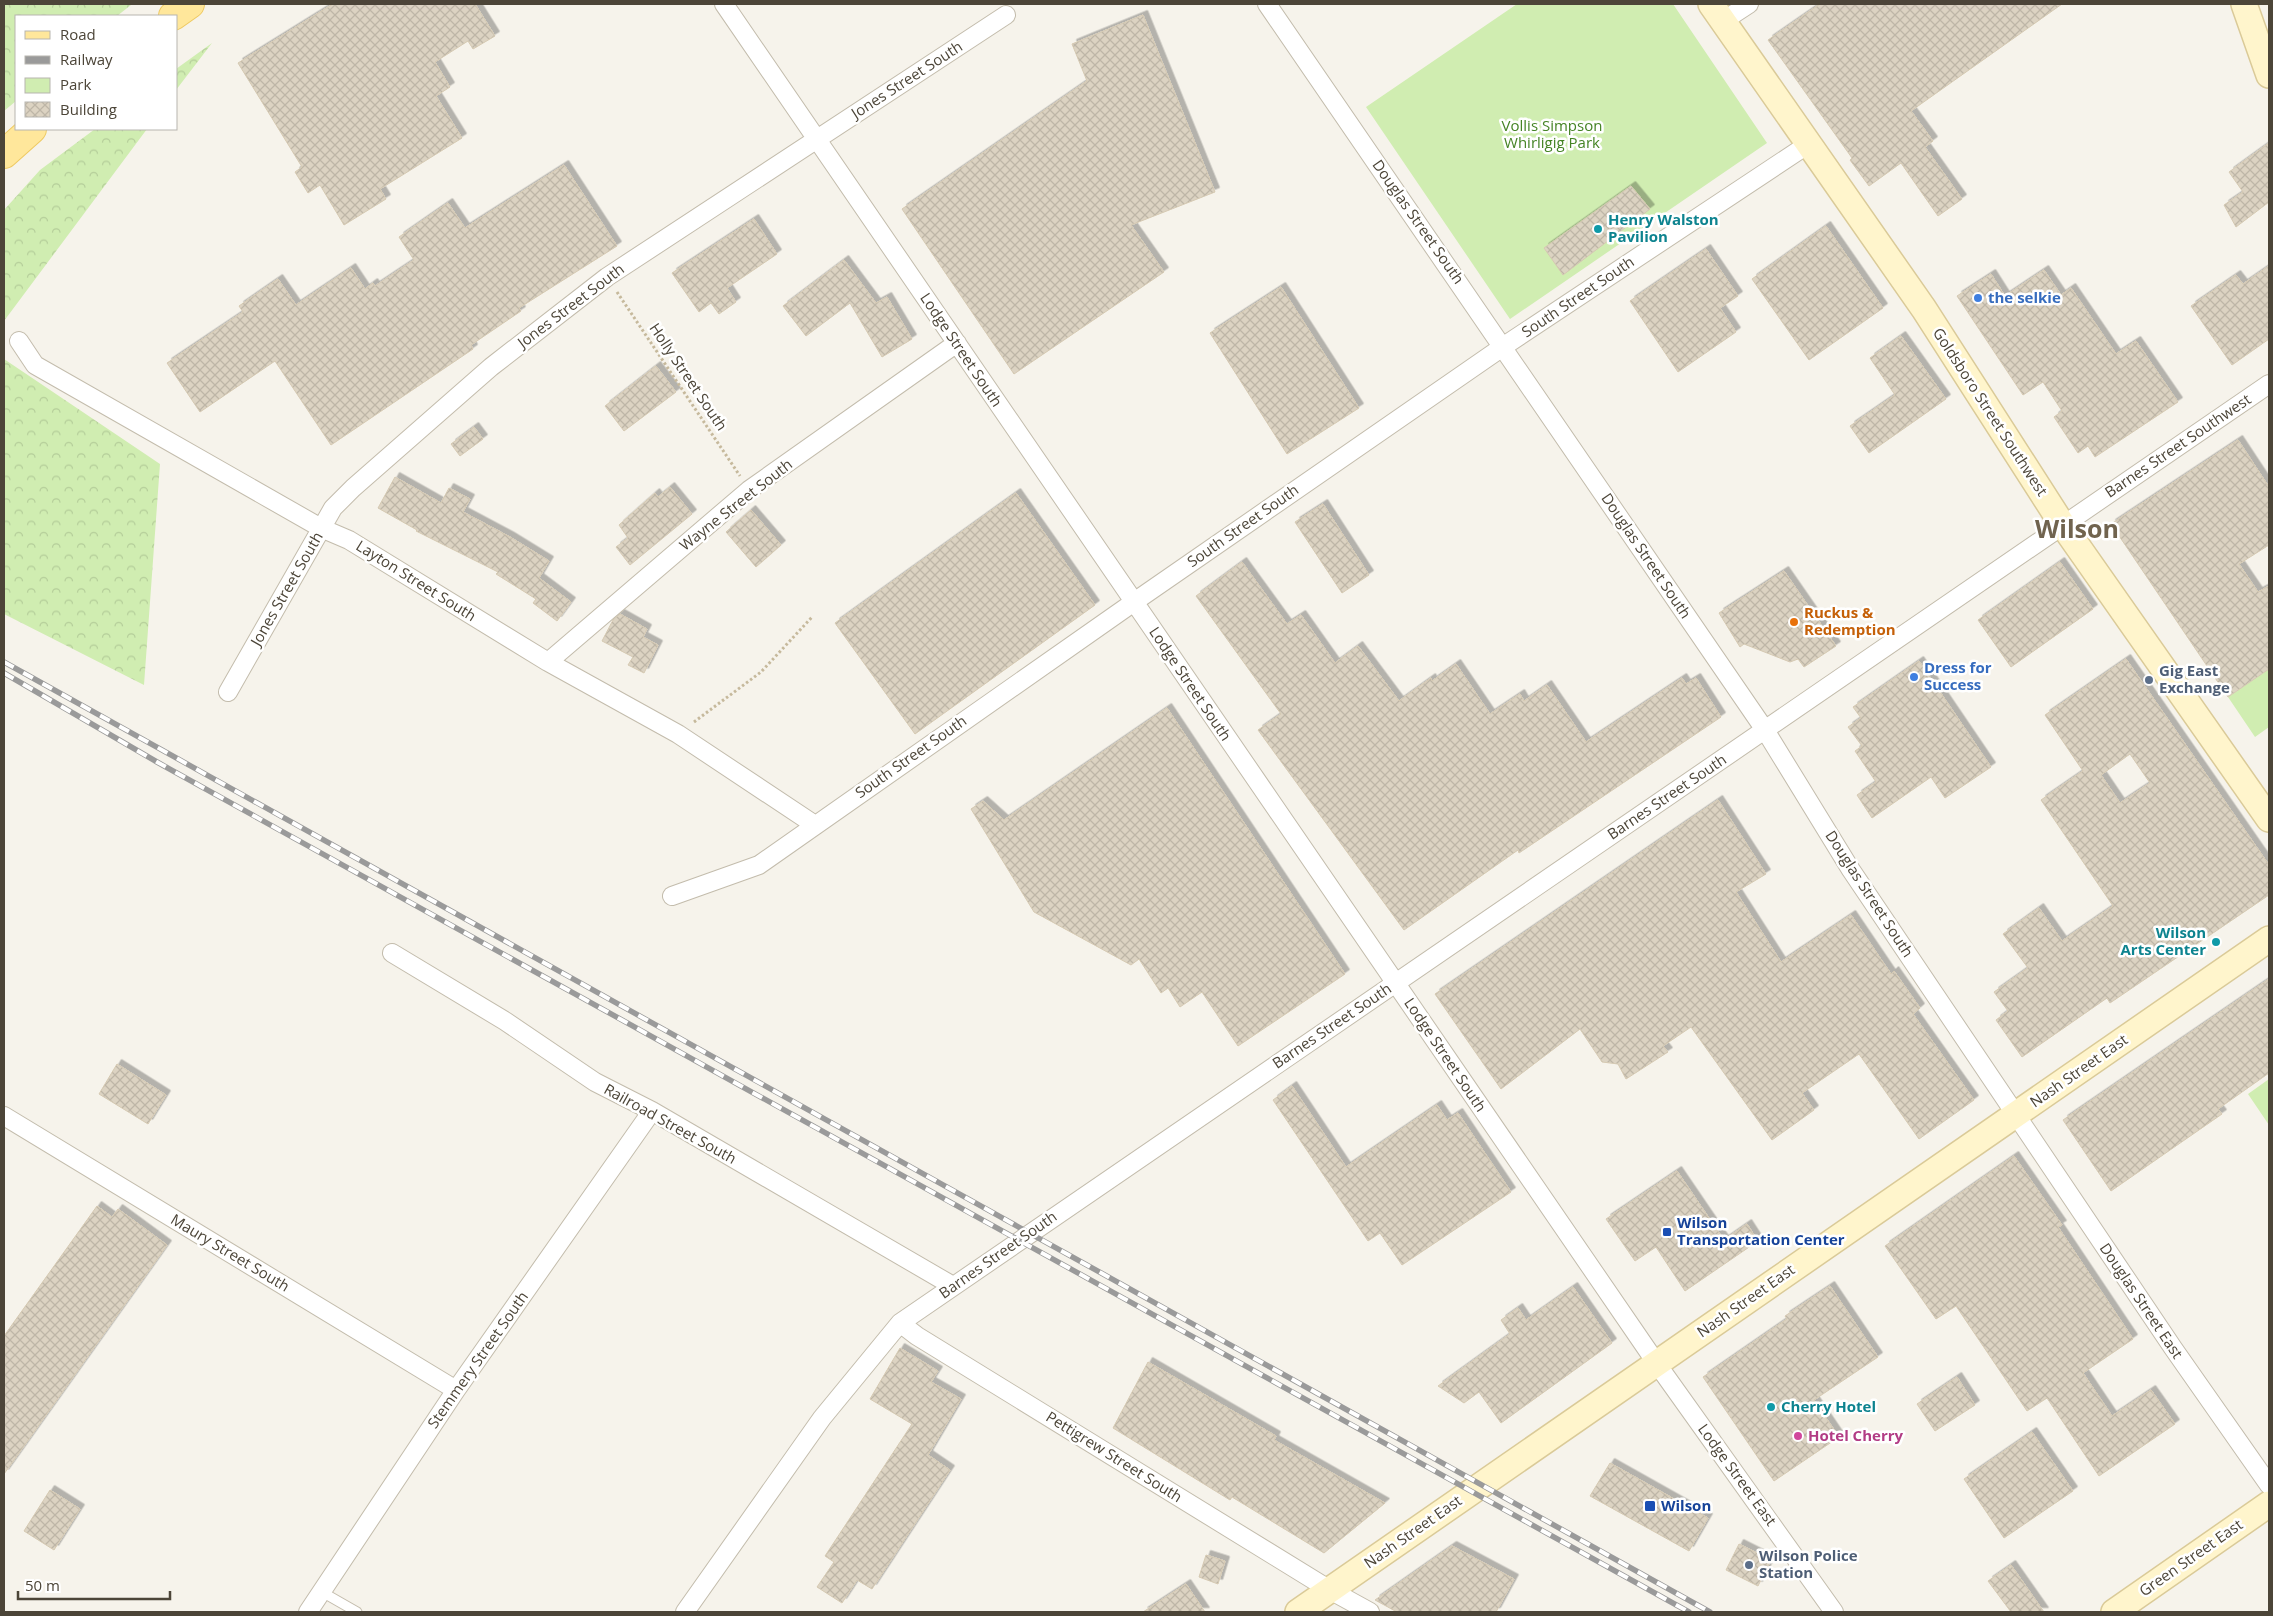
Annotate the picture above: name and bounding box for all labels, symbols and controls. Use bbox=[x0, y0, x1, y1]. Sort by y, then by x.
legend bbox=[15, 15, 178, 130]
text: Road bbox=[60, 24, 96, 44]
street label: Jones Street South bbox=[845, 36, 966, 124]
text: Railway bbox=[60, 49, 113, 69]
text: Park bbox=[60, 74, 91, 94]
text: Building bbox=[60, 99, 117, 119]
park label: Vollis Simpson Whirligig Park bbox=[1502, 115, 1602, 152]
street label: Douglas Street South bbox=[1368, 155, 1469, 287]
place label: Henry Walston Pavilion bbox=[1608, 209, 1719, 246]
marker: Henry Walston Pavilion bbox=[1592, 223, 1604, 235]
street label: South Street South bbox=[1517, 251, 1638, 341]
street label: Jones Street South bbox=[511, 259, 628, 353]
place label: the selkie bbox=[1988, 287, 2061, 307]
street label: Lodge Street South bbox=[916, 289, 1007, 410]
marker: the selkie bbox=[1972, 292, 1984, 304]
street label: Holly Street South bbox=[645, 319, 732, 434]
street label: Goldsboro Street Southwest bbox=[1929, 324, 2053, 499]
street label: Barnes Street Southwest bbox=[2100, 389, 2254, 502]
street label: Wayne Street South bbox=[675, 454, 796, 555]
street label: South Street South bbox=[1183, 479, 1302, 571]
street label: Douglas Street South bbox=[1597, 489, 1696, 622]
district label: Wilson bbox=[2035, 511, 2119, 545]
street label: Jones Street South bbox=[244, 528, 327, 651]
street label: Layton Street South bbox=[353, 535, 480, 625]
place label: Ruckus & Redemption bbox=[1804, 602, 1896, 639]
marker: Ruckus & Redemption bbox=[1788, 616, 1800, 628]
street label: Lodge Street South bbox=[1145, 623, 1236, 744]
place label: Dress for Success bbox=[1924, 657, 1992, 694]
place label: Gig East Exchange bbox=[2159, 660, 2230, 697]
marker: Dress for Success bbox=[1908, 671, 1920, 683]
marker: Gig East Exchange bbox=[2143, 674, 2155, 686]
street label: South Street South bbox=[851, 710, 970, 802]
street label: Barnes Street South bbox=[1603, 749, 1730, 843]
street label: Douglas Street South bbox=[1821, 826, 1918, 961]
place label: Wilson Arts Center bbox=[2121, 922, 2206, 959]
marker: Wilson Arts Center bbox=[2210, 936, 2222, 948]
street label: Barnes Street South bbox=[1268, 978, 1395, 1072]
street label: Lodge Street South bbox=[1400, 994, 1491, 1115]
street label: Nash Street East bbox=[2026, 1029, 2131, 1111]
street label: Railroad Street South bbox=[601, 1078, 740, 1168]
street label: Barnes Street South bbox=[935, 1206, 1060, 1302]
street label: Maury Street South bbox=[167, 1209, 294, 1296]
place label: Wilson Transportation Center bbox=[1677, 1212, 1845, 1249]
marker: Wilson Transportation Center bbox=[1661, 1226, 1673, 1238]
street label: Douglas Street East bbox=[2096, 1239, 2188, 1362]
street label: Nash Street East bbox=[1693, 1259, 1798, 1341]
street label: Stemmery Street South bbox=[422, 1287, 532, 1432]
place label: Cherry Hotel bbox=[1781, 1396, 1876, 1416]
marker: Cherry Hotel bbox=[1765, 1401, 1777, 1413]
street label: Pettigrew Street South bbox=[1043, 1406, 1186, 1506]
street label: Lodge Street East bbox=[1694, 1419, 1782, 1529]
place label: Hotel Cherry bbox=[1808, 1425, 1904, 1445]
marker: Hotel Cherry bbox=[1792, 1430, 1804, 1442]
street label: Nash Street East bbox=[1360, 1490, 1465, 1572]
place label: Wilson bbox=[1661, 1495, 1711, 1515]
marker: Wilson bbox=[1643, 1499, 1657, 1513]
street label: Green Street East bbox=[2135, 1514, 2246, 1600]
place label: Wilson Police Station bbox=[1759, 1545, 1858, 1582]
marker: Wilson Police Station bbox=[1743, 1559, 1755, 1571]
scale bar bbox=[18, 1568, 170, 1600]
text: 50 m bbox=[25, 1575, 60, 1595]

